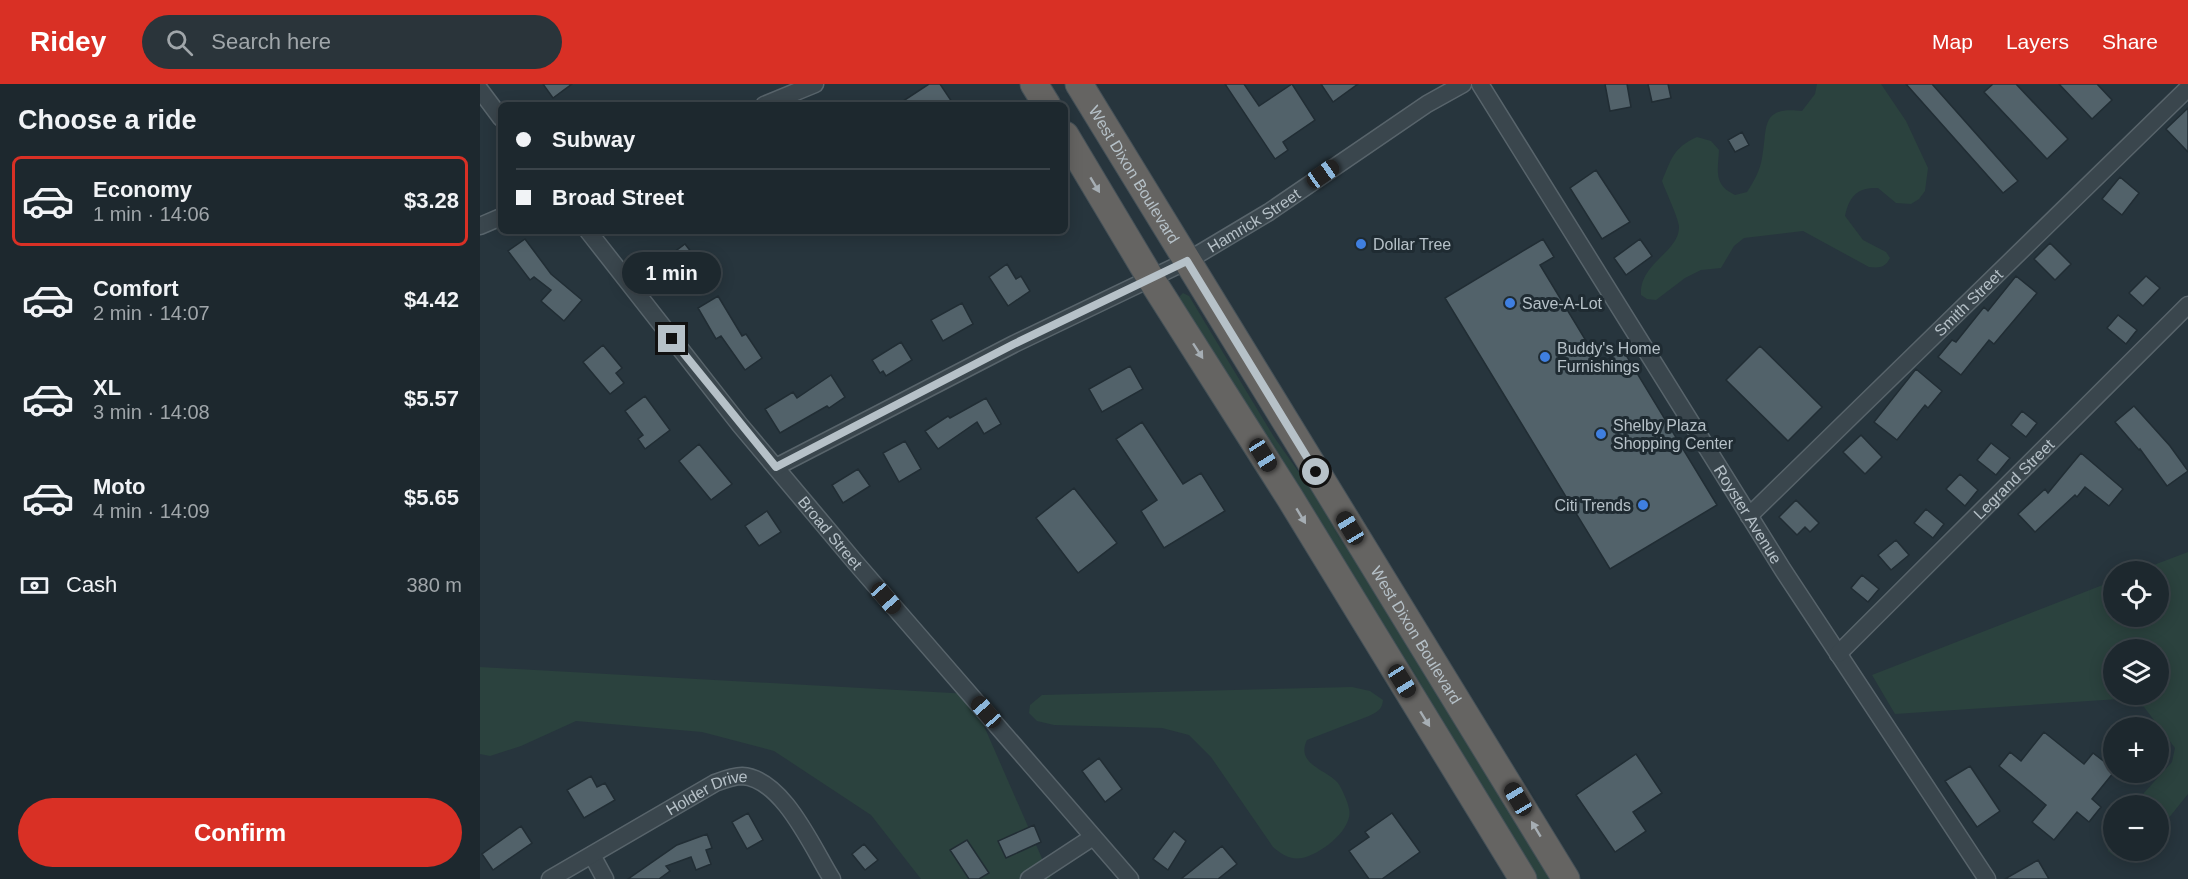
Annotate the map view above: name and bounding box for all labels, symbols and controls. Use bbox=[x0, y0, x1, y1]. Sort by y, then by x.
search box bbox=[142, 15, 562, 69]
text: Ridey bbox=[30, 26, 106, 57]
icon: search bbox=[163, 26, 196, 59]
text: Search here bbox=[211, 29, 331, 54]
text: Map bbox=[1932, 30, 1973, 53]
text: Layers bbox=[2006, 30, 2069, 53]
text: Share bbox=[2102, 30, 2158, 53]
street label: West Dixon Boulevard bbox=[1086, 103, 1183, 246]
text: Choose a ride bbox=[18, 105, 197, 135]
text: Subway bbox=[552, 127, 635, 152]
car bbox=[1303, 156, 1343, 192]
icon: car bbox=[21, 174, 75, 228]
text: Economy bbox=[93, 177, 192, 202]
one-way arrow bbox=[1090, 177, 1100, 194]
text: Broad Street bbox=[552, 185, 684, 210]
street label: Hamrick Street bbox=[1204, 185, 1304, 255]
text: $3.28 bbox=[404, 188, 459, 213]
text: 1 min · 14:06 bbox=[93, 203, 210, 225]
place label: Dollar Tree bbox=[1373, 236, 1451, 253]
marker: Dollar Tree bbox=[1354, 237, 1368, 251]
callout: 1 min bbox=[622, 252, 722, 294]
text: 1 min bbox=[645, 262, 698, 284]
street label: Smith Street bbox=[1931, 265, 2006, 339]
icon: car bbox=[21, 273, 75, 327]
text: Comfort bbox=[93, 276, 179, 301]
text: $4.42 bbox=[404, 287, 459, 312]
place label: Save-A-Lot bbox=[1522, 295, 1603, 312]
marker: Save-A-Lot bbox=[1503, 296, 1517, 310]
text: 2 min · 14:07 bbox=[93, 302, 210, 324]
route end bbox=[658, 325, 685, 352]
place label: Buddy's Home Furnishings bbox=[1557, 340, 1661, 375]
one-way arrow bbox=[1192, 343, 1203, 359]
marker: Buddy's Home Furnishings bbox=[1538, 350, 1552, 364]
icon: car bbox=[21, 372, 75, 426]
text: XL bbox=[93, 375, 121, 400]
text: $5.57 bbox=[404, 386, 459, 411]
text: 3 min · 14:08 bbox=[93, 401, 210, 423]
place label: Shelby Plaza Shopping Center bbox=[1613, 417, 1734, 452]
marker: Shelby Plaza Shopping Center bbox=[1594, 427, 1608, 441]
car bbox=[1246, 435, 1280, 475]
street label: Legrand Street bbox=[1970, 435, 2058, 522]
route start bbox=[1302, 458, 1329, 485]
street label: Royster Avenue bbox=[1711, 462, 1785, 567]
icon: car bbox=[21, 471, 75, 525]
text: Moto bbox=[93, 474, 146, 499]
text: $5.65 bbox=[404, 485, 459, 510]
street label: Broad Street bbox=[795, 493, 866, 573]
place label: Citi Trends bbox=[1555, 497, 1631, 514]
marker: Citi Trends bbox=[1636, 498, 1650, 512]
text: 4 min · 14:09 bbox=[93, 500, 210, 522]
one-way arrow bbox=[1296, 508, 1307, 525]
car bbox=[1333, 508, 1367, 548]
map controls bbox=[2103, 561, 2169, 861]
button: locate bbox=[2103, 561, 2169, 627]
street label: West Dixon Boulevard bbox=[1368, 563, 1465, 707]
icon: cash bbox=[18, 569, 51, 602]
text: Cash bbox=[66, 572, 117, 597]
text: 380 m bbox=[406, 574, 462, 596]
car bbox=[867, 579, 905, 617]
button: layers bbox=[2103, 639, 2169, 705]
car bbox=[1385, 661, 1419, 701]
car bbox=[967, 693, 1005, 731]
one-way arrow bbox=[1419, 711, 1430, 727]
button: + bbox=[2103, 717, 2169, 783]
street label: Holder Drive bbox=[663, 767, 748, 818]
car bbox=[1501, 779, 1535, 819]
button: − bbox=[2103, 795, 2169, 861]
button: Confirm bbox=[18, 798, 462, 867]
one-way arrow bbox=[1531, 820, 1541, 837]

